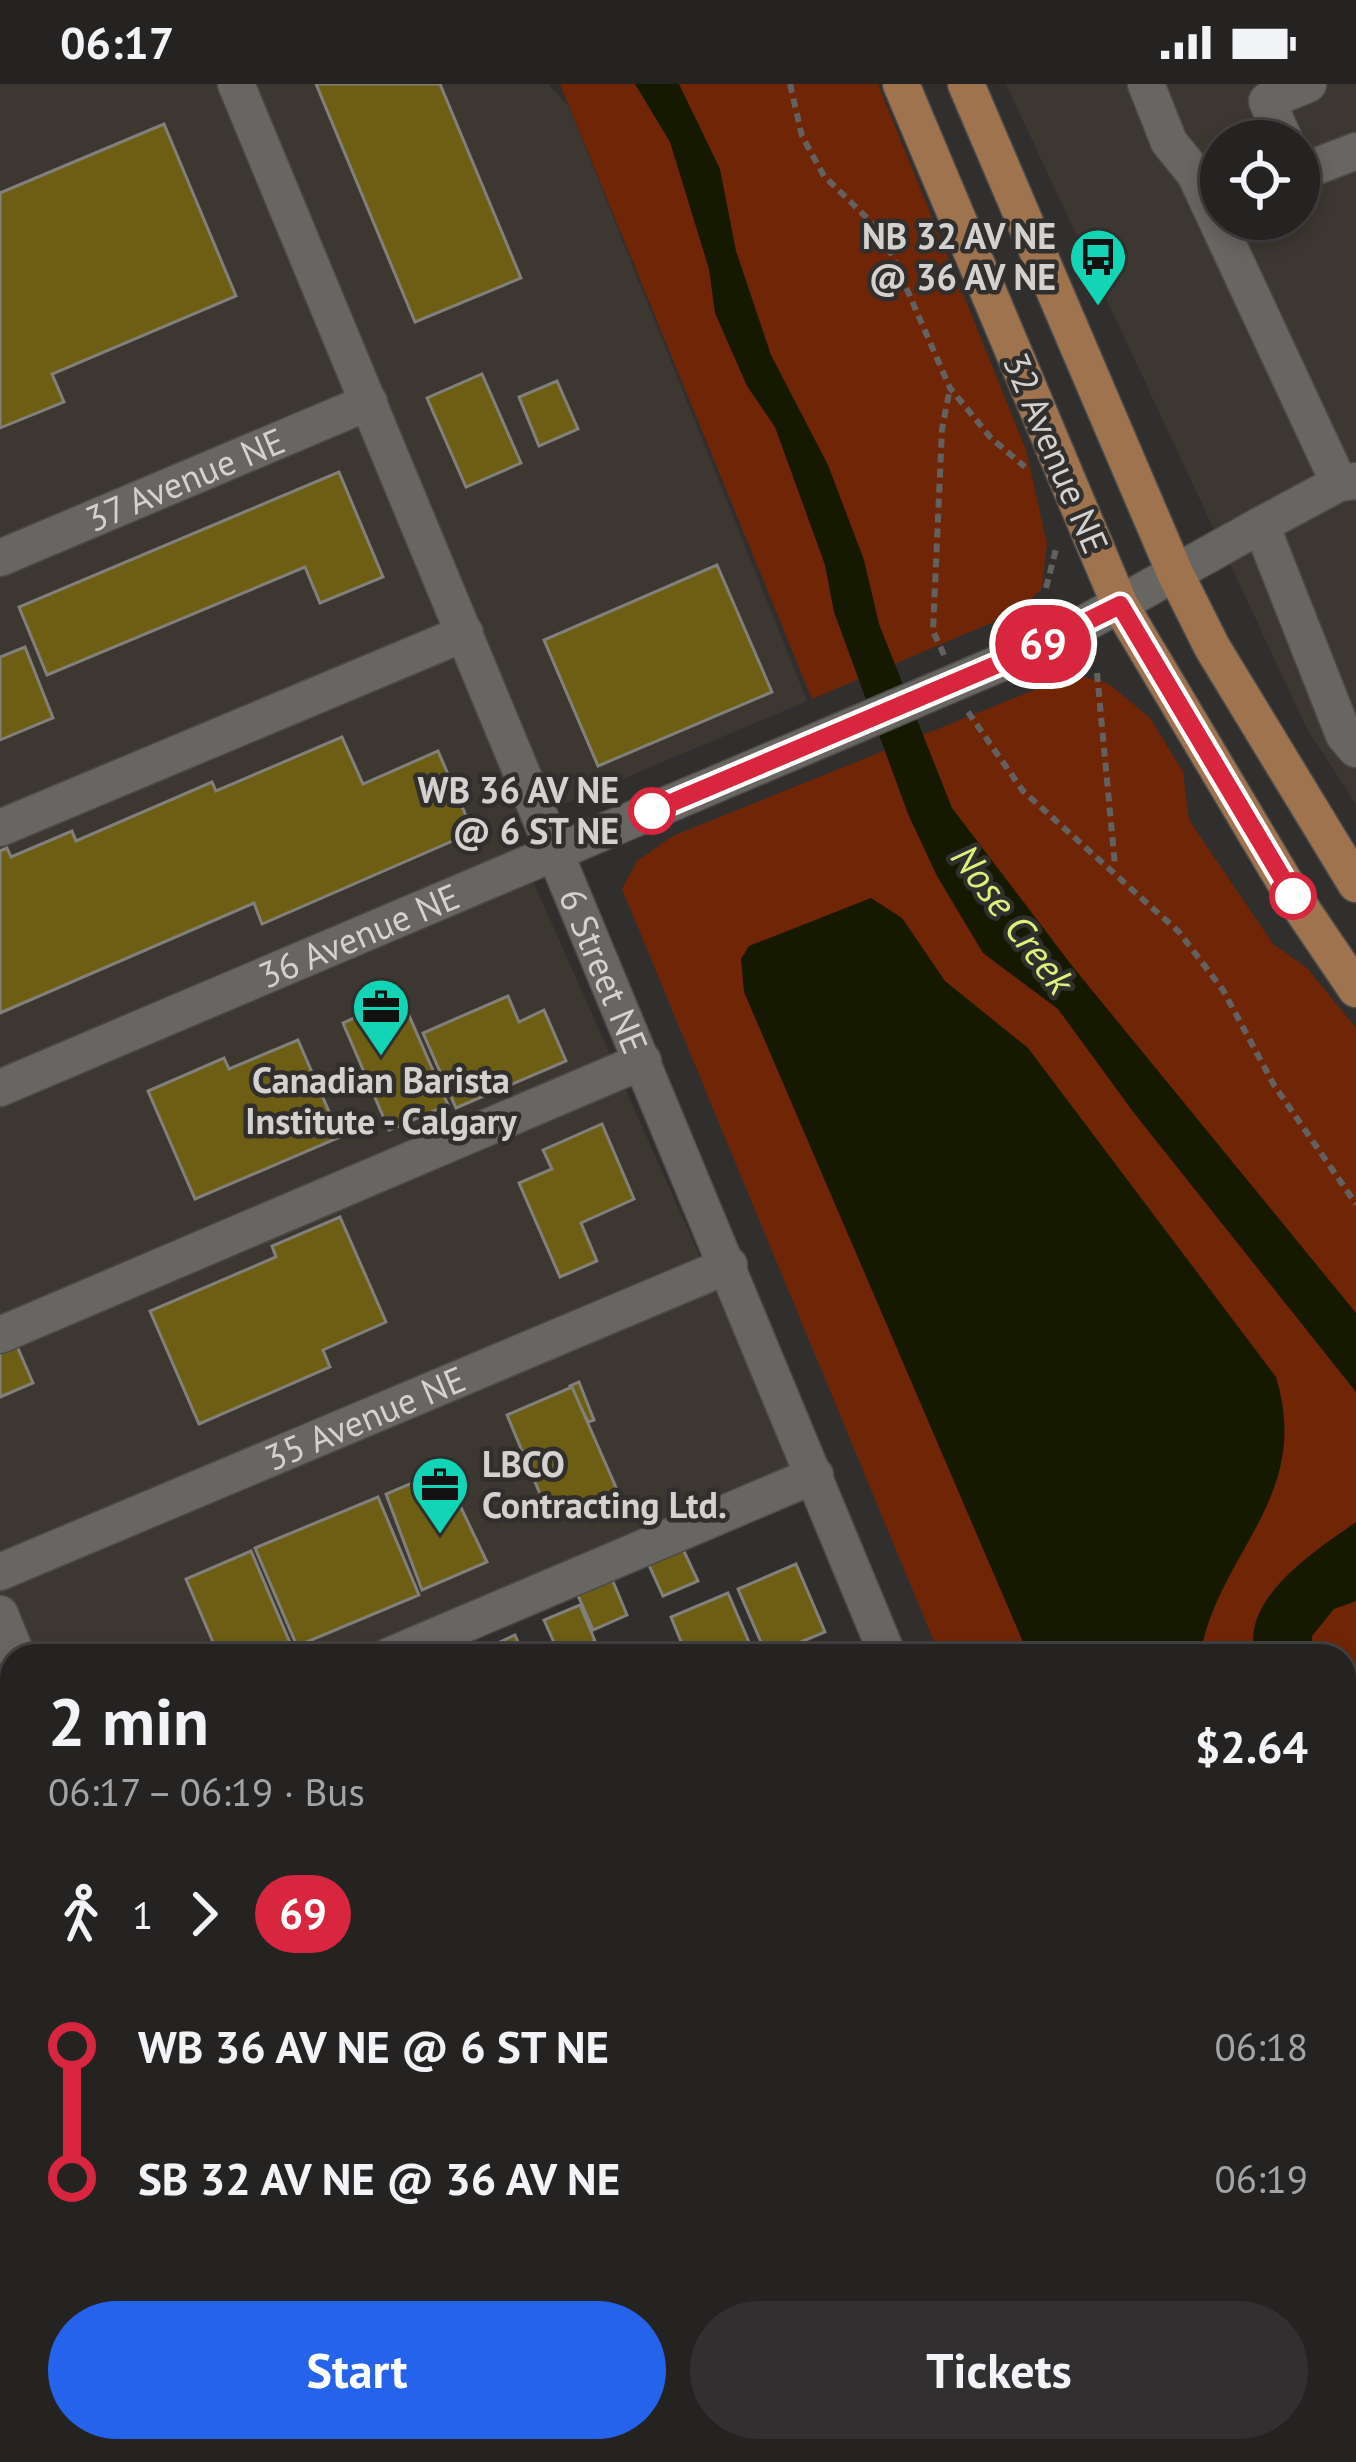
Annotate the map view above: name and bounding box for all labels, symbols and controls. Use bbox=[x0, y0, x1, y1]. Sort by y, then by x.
text: 06:17 bbox=[60, 13, 174, 71]
map controls bbox=[1200, 120, 1320, 240]
button: locate bbox=[1200, 120, 1320, 240]
place label: NB 32 AV NE @ 36 AV NE bbox=[862, 212, 1056, 300]
bus stop icon: NB 32 AV NE @ 36 AV NE bbox=[1067, 226, 1129, 308]
street label: 32 Avenue NE bbox=[993, 345, 1120, 560]
street label: 37 Avenue NE bbox=[78, 416, 291, 542]
line badge: 69 bbox=[989, 605, 1097, 683]
text: 69 bbox=[1019, 616, 1067, 671]
place label: WB 36 AV NE @ 6 ST NE bbox=[418, 766, 619, 854]
marker: WB 36 AV NE @ 6 ST NE bbox=[630, 789, 674, 833]
water label: Nose Creek bbox=[940, 834, 1087, 1005]
street label: 36 Avenue NE bbox=[251, 872, 466, 998]
unlabelled marker bbox=[1271, 874, 1315, 918]
street label: 6 Street NE bbox=[549, 881, 659, 1060]
office icon: Canadian Barista Institute - Calgary bbox=[350, 976, 412, 1058]
place label: Canadian Barista Institute - Calgary bbox=[245, 1056, 517, 1144]
street label: 35 Avenue NE bbox=[257, 1355, 472, 1481]
place label: LBCO Contracting Ltd. bbox=[482, 1440, 727, 1528]
office icon: LBCO Contracting Ltd. bbox=[409, 1454, 471, 1536]
text: 2 min bbox=[48, 1678, 209, 1763]
text: $2.64 bbox=[1195, 1717, 1308, 1775]
text: 06:17 – 06:19 · Bus bbox=[48, 1766, 365, 1817]
icon: walk bbox=[48, 1881, 114, 1947]
icon: forward bbox=[171, 1881, 237, 1947]
text: 69 bbox=[279, 1886, 327, 1941]
text: 1 bbox=[132, 1889, 153, 1940]
text: WB 36 AV NE @ 6 ST NE bbox=[138, 2017, 609, 2075]
text: 06:18 bbox=[1214, 2021, 1308, 2072]
text: SB 32 AV NE @ 36 AV NE bbox=[138, 2149, 620, 2207]
text: 06:19 bbox=[1214, 2153, 1308, 2204]
button: Start bbox=[48, 2301, 666, 2439]
button: Tickets bbox=[690, 2301, 1308, 2439]

